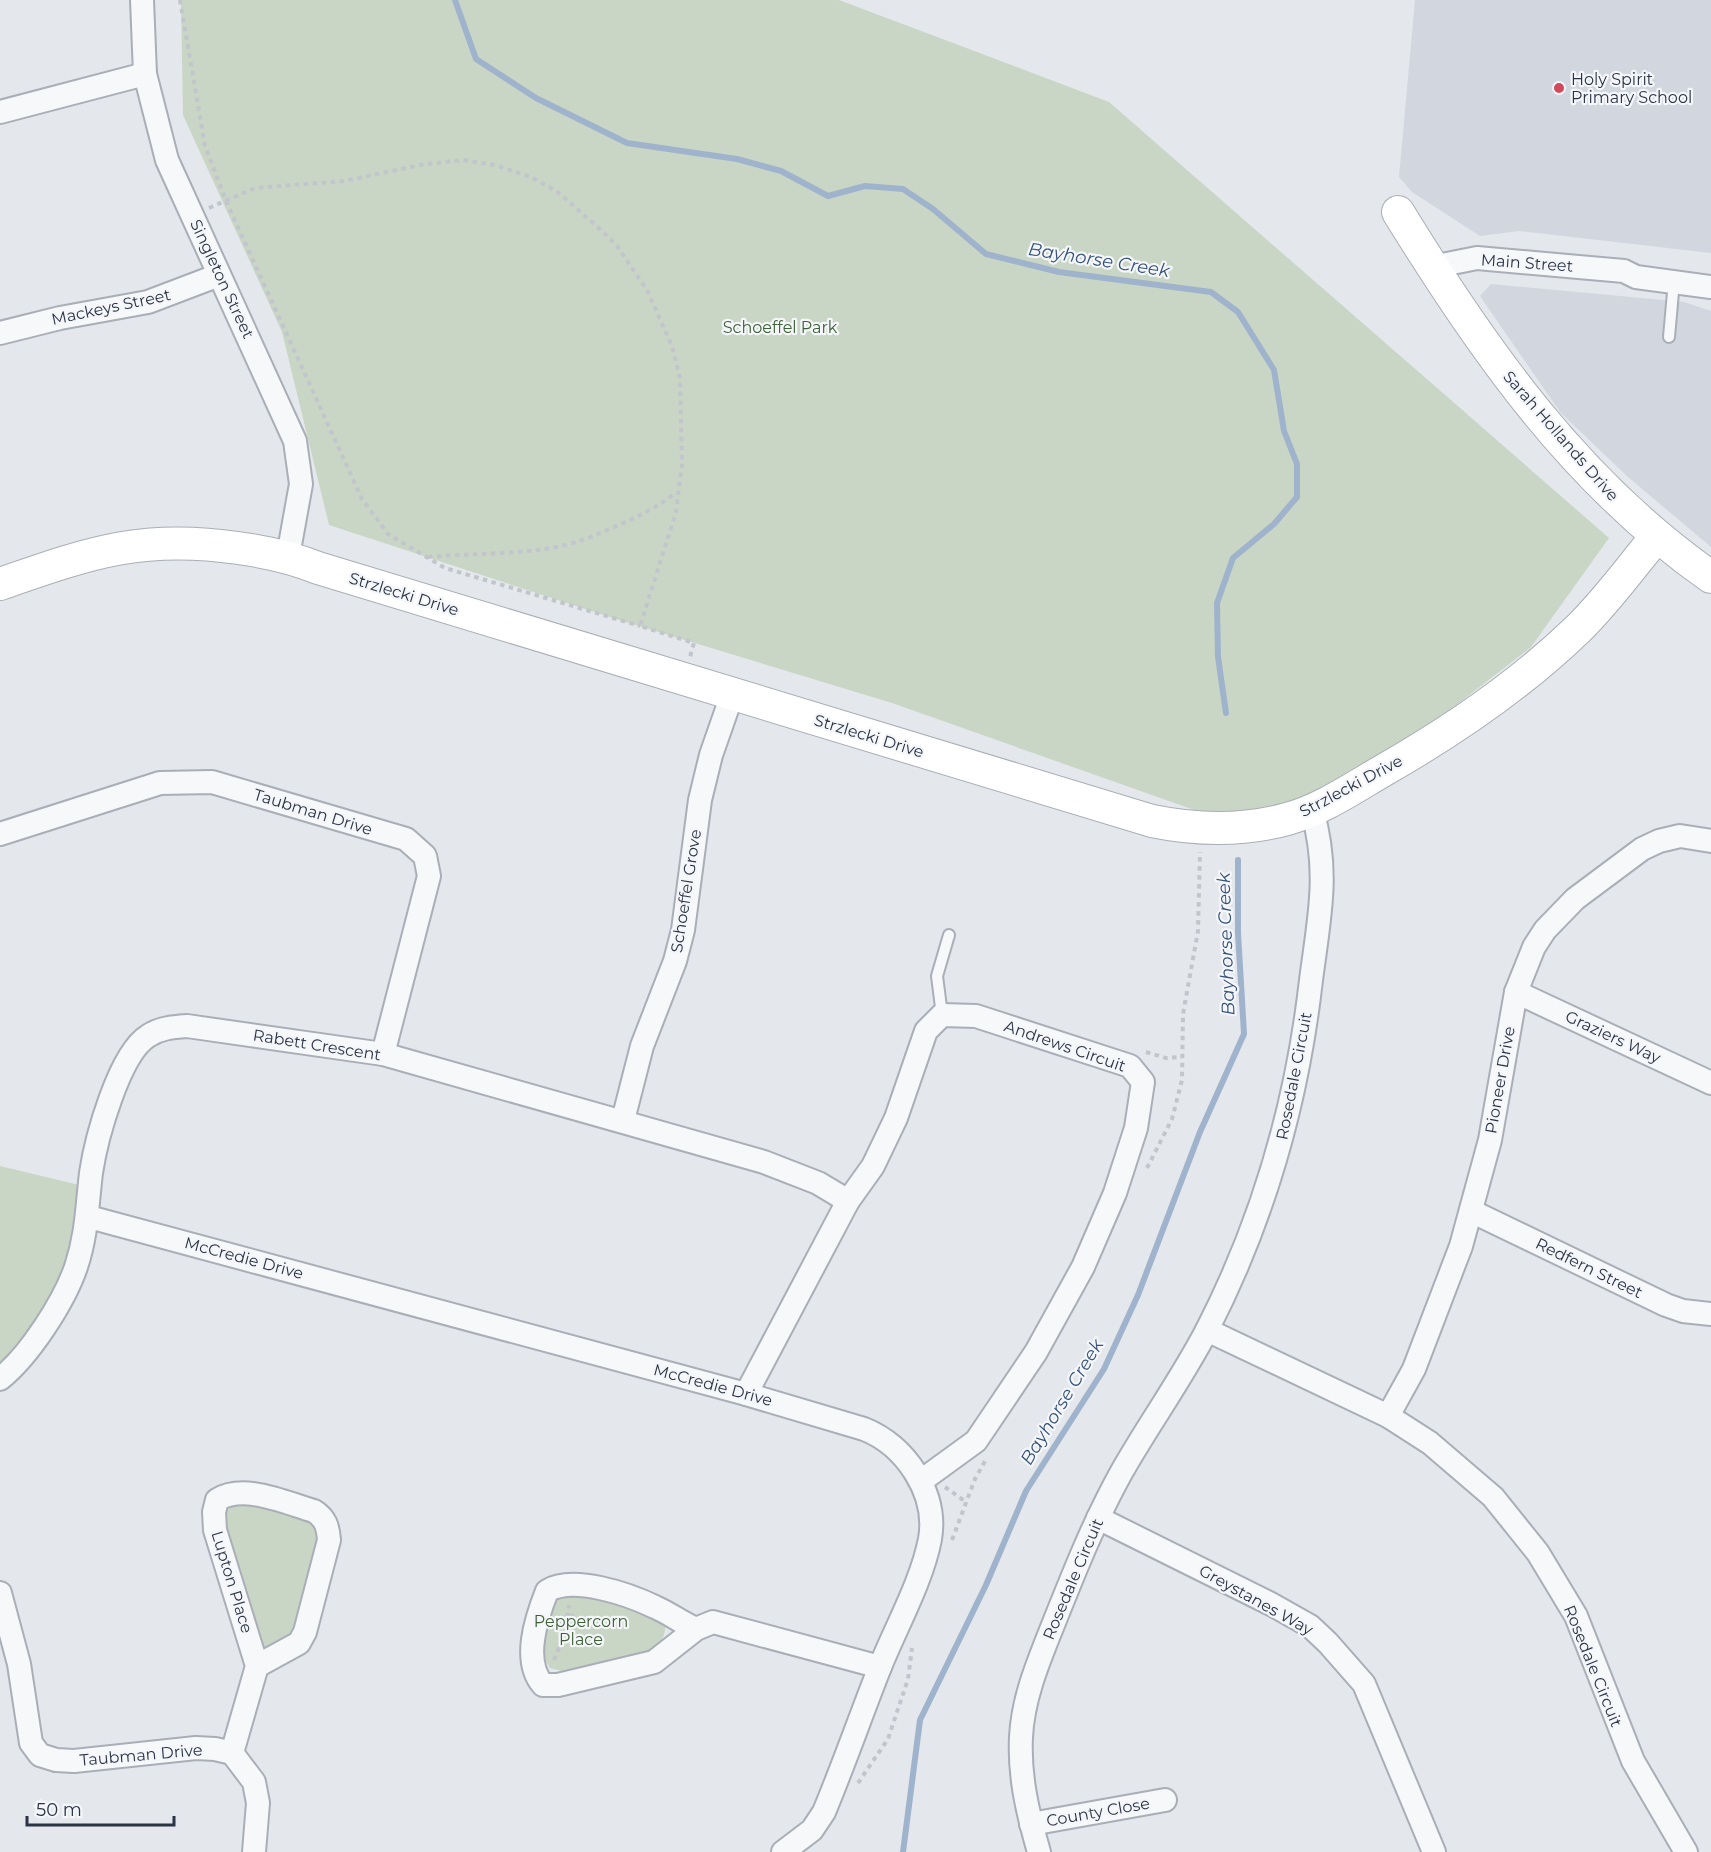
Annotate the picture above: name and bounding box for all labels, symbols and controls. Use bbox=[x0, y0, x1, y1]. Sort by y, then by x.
place label: Holy Spirit Primary School bbox=[1571, 70, 1692, 107]
marker: Holy Spirit Primary School bbox=[1552, 81, 1566, 95]
street label: Singleton Street bbox=[186, 216, 258, 342]
water label: Bayhorse Creek bbox=[1027, 238, 1173, 282]
street label: Main Street bbox=[1480, 250, 1574, 276]
street label: Mackeys Street bbox=[50, 285, 173, 329]
park label: Schoeffel Park bbox=[723, 318, 838, 337]
street label: Sarah Hollands Drive bbox=[1499, 367, 1623, 505]
street label: Strzlecki Drive bbox=[347, 568, 461, 620]
street label: Strzlecki Drive bbox=[812, 710, 926, 762]
street label: Strzlecki Drive bbox=[1296, 751, 1406, 821]
street label: Taubman Drive bbox=[251, 785, 375, 839]
street label: Schoeffel Grove bbox=[667, 828, 705, 954]
water label: Bayhorse Creek bbox=[1212, 871, 1239, 1016]
street label: Graziers Way bbox=[1562, 1007, 1664, 1067]
street label: Rosedale Circuit bbox=[1272, 1010, 1316, 1142]
street label: Andrews Circuit bbox=[1002, 1016, 1129, 1076]
street label: Pioneer Drive bbox=[1481, 1025, 1519, 1135]
street label: Rabett Crescent bbox=[252, 1026, 383, 1065]
street label: McCredie Drive bbox=[182, 1233, 306, 1283]
street label: Redfern Street bbox=[1532, 1234, 1646, 1302]
water label: Bayhorse Creek bbox=[1016, 1334, 1109, 1469]
street label: McCredie Drive bbox=[651, 1360, 775, 1410]
street label: Rosedale Circuit bbox=[1039, 1515, 1107, 1642]
street label: Lupton Place bbox=[207, 1529, 257, 1635]
street label: Greystanes Way bbox=[1196, 1561, 1317, 1639]
street label: Rosedale Circuit bbox=[1560, 1602, 1626, 1730]
park label: Peppercorn Place bbox=[534, 1612, 628, 1649]
street label: Taubman Drive bbox=[79, 1740, 203, 1770]
scale bar bbox=[27, 1789, 174, 1827]
street label: County Close bbox=[1045, 1794, 1151, 1830]
text: 50 m bbox=[36, 1799, 82, 1821]

